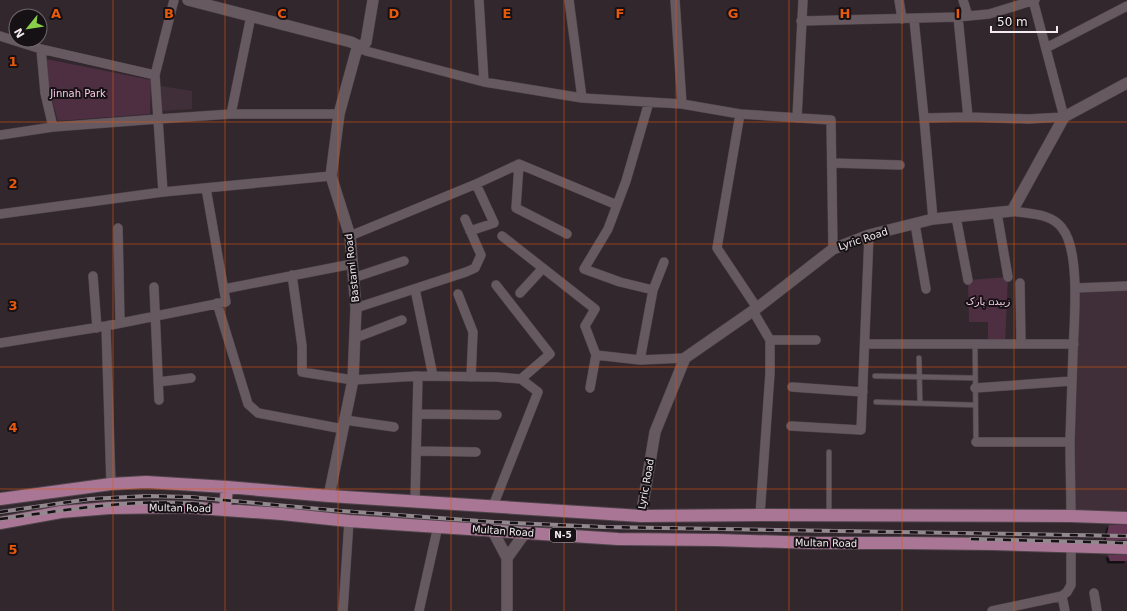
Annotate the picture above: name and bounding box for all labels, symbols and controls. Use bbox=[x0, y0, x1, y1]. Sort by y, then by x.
text: A bbox=[51, 6, 61, 21]
text: B bbox=[164, 6, 174, 21]
text: C bbox=[277, 6, 287, 21]
text: D bbox=[389, 6, 400, 21]
text: E bbox=[503, 6, 511, 21]
text: F bbox=[616, 6, 624, 21]
text: G bbox=[728, 6, 738, 21]
text: H bbox=[840, 6, 850, 21]
text: I bbox=[956, 6, 960, 21]
north arrow bbox=[8, 8, 48, 48]
scale bar bbox=[991, 8, 1057, 34]
text: 50 m bbox=[997, 15, 1028, 29]
text: N bbox=[12, 26, 28, 40]
text: 1 bbox=[8, 54, 18, 69]
park label: Jinnah Park bbox=[49, 88, 106, 99]
text: 2 bbox=[8, 176, 18, 191]
street label: Lyric Road bbox=[837, 226, 889, 252]
street label: Bastami Road bbox=[343, 233, 361, 303]
park label: زبیدہ پارک bbox=[966, 296, 1010, 308]
text: 3 bbox=[8, 298, 18, 313]
text: 4 bbox=[8, 420, 18, 435]
street label: Lyric Road bbox=[636, 458, 656, 510]
street label: Multan Road bbox=[149, 502, 211, 514]
street label: Multan Road bbox=[471, 523, 535, 539]
road number: N-5 bbox=[550, 528, 576, 542]
street label: Multan Road bbox=[795, 537, 857, 549]
text: 5 bbox=[8, 542, 18, 557]

